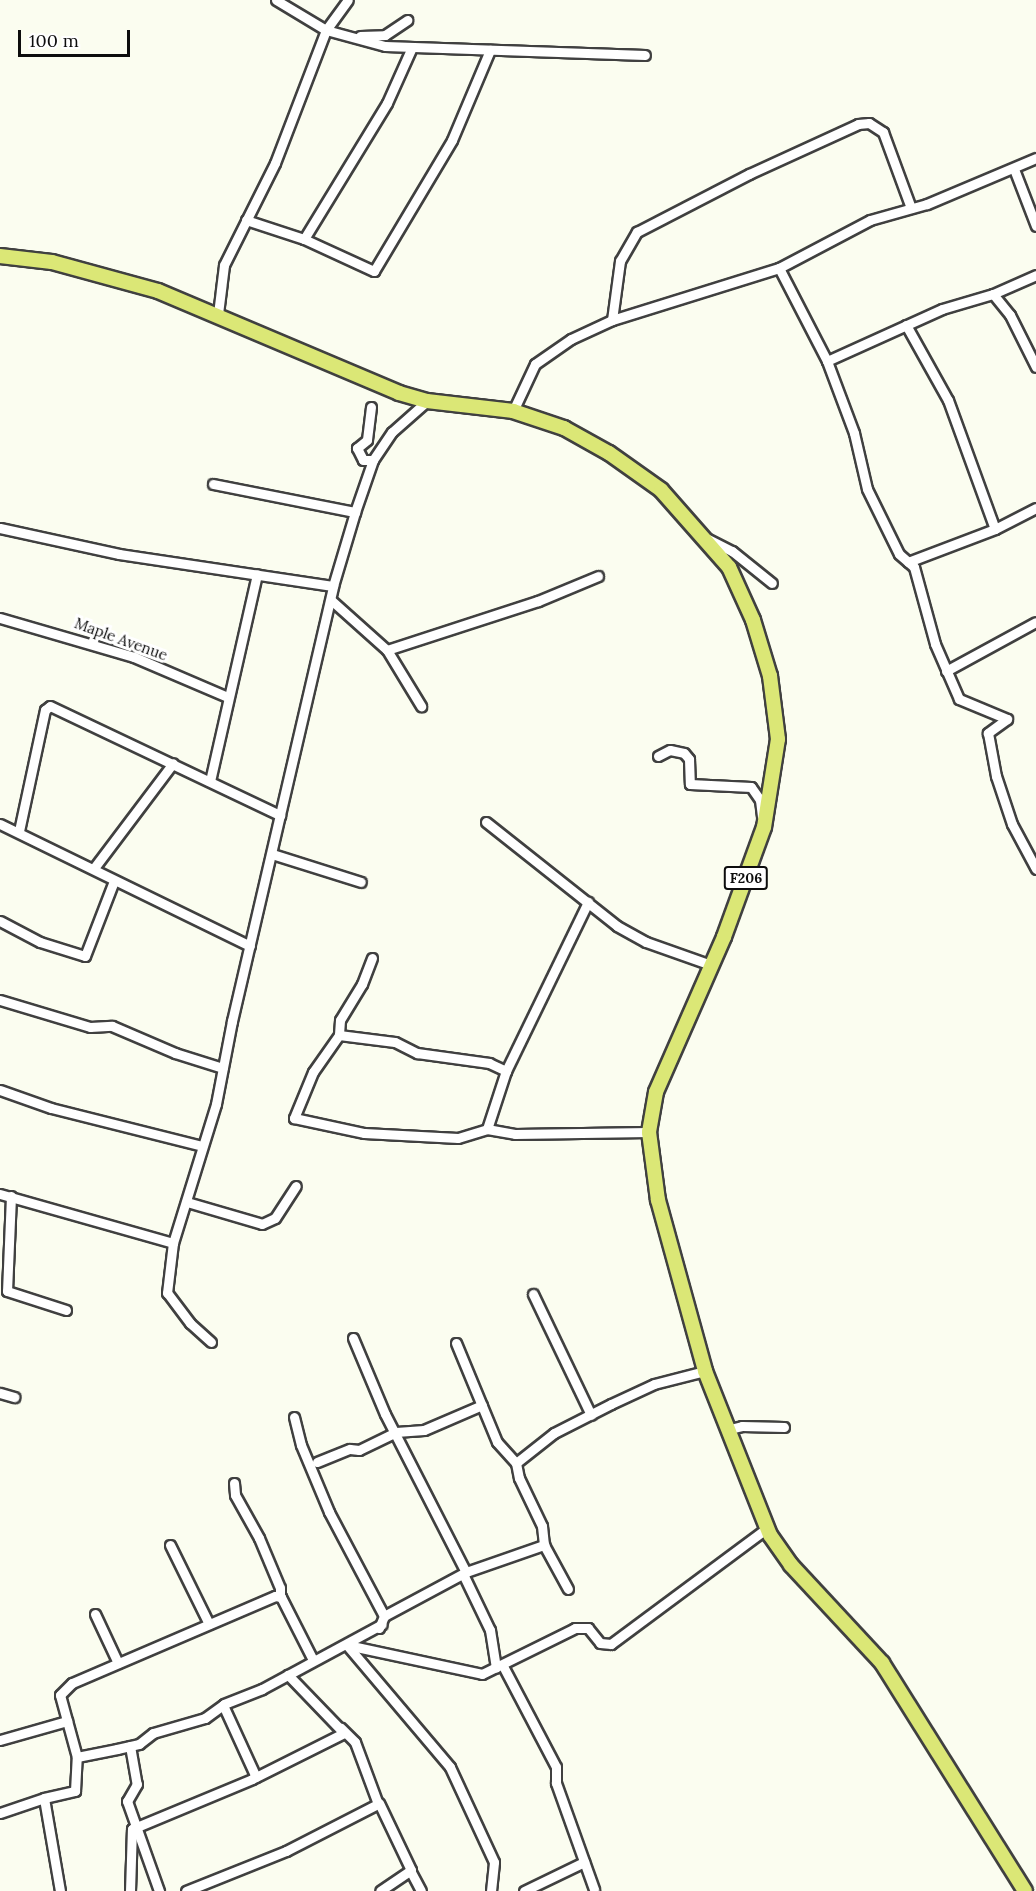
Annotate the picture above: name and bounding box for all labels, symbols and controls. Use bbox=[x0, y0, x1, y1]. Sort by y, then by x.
scale bar bbox=[21, 18, 134, 56]
text: 100 m bbox=[29, 29, 79, 52]
street label: Maple Avenue bbox=[72, 614, 170, 664]
road number: F206 bbox=[724, 867, 768, 889]

